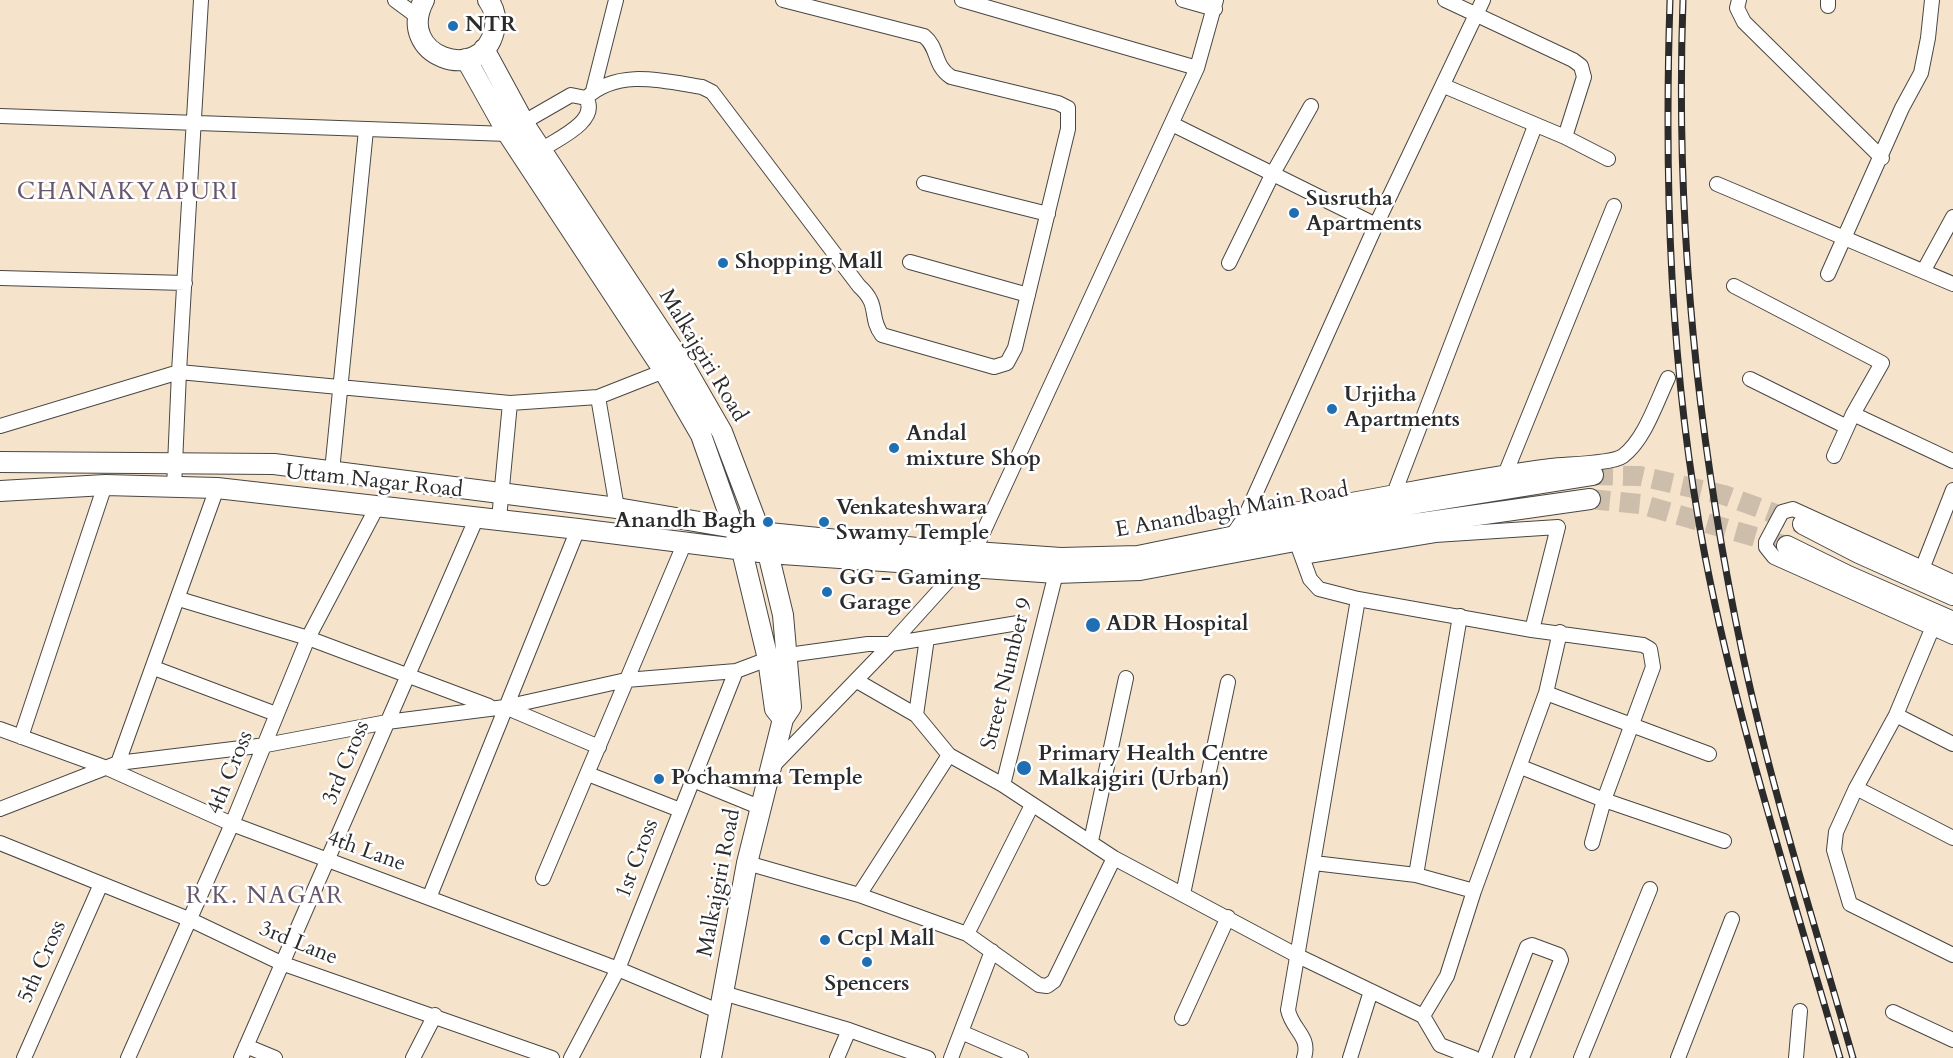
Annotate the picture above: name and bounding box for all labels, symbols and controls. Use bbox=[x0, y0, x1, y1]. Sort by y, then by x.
place label: NTR bbox=[465, 13, 516, 39]
marker: NTR bbox=[446, 19, 460, 33]
district label: CHANAKYAPURI bbox=[17, 179, 239, 207]
place label: Susrutha Apartments bbox=[1306, 187, 1422, 238]
marker: Susrutha Apartments bbox=[1287, 206, 1301, 220]
place label: Shopping Mall bbox=[735, 250, 883, 276]
marker: Shopping Mall bbox=[716, 256, 730, 270]
street label: Malkajgiri Road bbox=[652, 285, 752, 427]
place label: Urjitha Apartments bbox=[1344, 383, 1460, 434]
marker: Urjitha Apartments bbox=[1325, 402, 1339, 416]
place label: Andal mixture Shop bbox=[906, 422, 1041, 474]
marker: Andal mixture Shop bbox=[887, 441, 901, 455]
street label: Uttam Nagar Road bbox=[284, 460, 464, 504]
street label: E Anandbagh Main Road bbox=[1113, 477, 1351, 545]
place label: Venkateshwara Swamy Temple bbox=[836, 496, 989, 548]
place label: Anandh Bagh bbox=[614, 509, 756, 535]
marker: Anandh Bagh bbox=[761, 515, 775, 529]
marker: Venkateshwara Swamy Temple bbox=[817, 515, 831, 529]
place label: GG - Gaming Garage bbox=[839, 566, 980, 618]
marker: GG - Gaming Garage bbox=[820, 585, 834, 599]
street label: Street Number 9 bbox=[976, 595, 1040, 753]
place label: ADR Hospital bbox=[1106, 612, 1249, 638]
marker: ADR Hospital bbox=[1084, 616, 1102, 634]
street label: 3rd Cross bbox=[318, 717, 376, 809]
street label: 4th Cross bbox=[202, 727, 260, 819]
place label: Primary Health Centre Malkajgiri (Urban) bbox=[1038, 742, 1268, 794]
marker: Primary Health Centre Malkajgiri (Urban) bbox=[1015, 759, 1033, 777]
place label: Pochamma Temple bbox=[671, 766, 863, 792]
marker: Pochamma Temple bbox=[652, 772, 666, 786]
street label: Malkajgiri Road bbox=[693, 807, 747, 959]
street label: 1st Cross bbox=[611, 816, 665, 902]
street label: 4th Lane bbox=[323, 826, 409, 878]
district label: R.K. NAGAR bbox=[186, 883, 344, 911]
street label: 3rd Lane bbox=[255, 916, 341, 972]
street label: 5th Cross bbox=[13, 917, 73, 1007]
place label: Ccpl Mall bbox=[837, 927, 935, 953]
marker: Ccpl Mall bbox=[818, 933, 832, 947]
marker: Spencers bbox=[860, 955, 874, 969]
place label: Spencers bbox=[824, 972, 910, 998]

